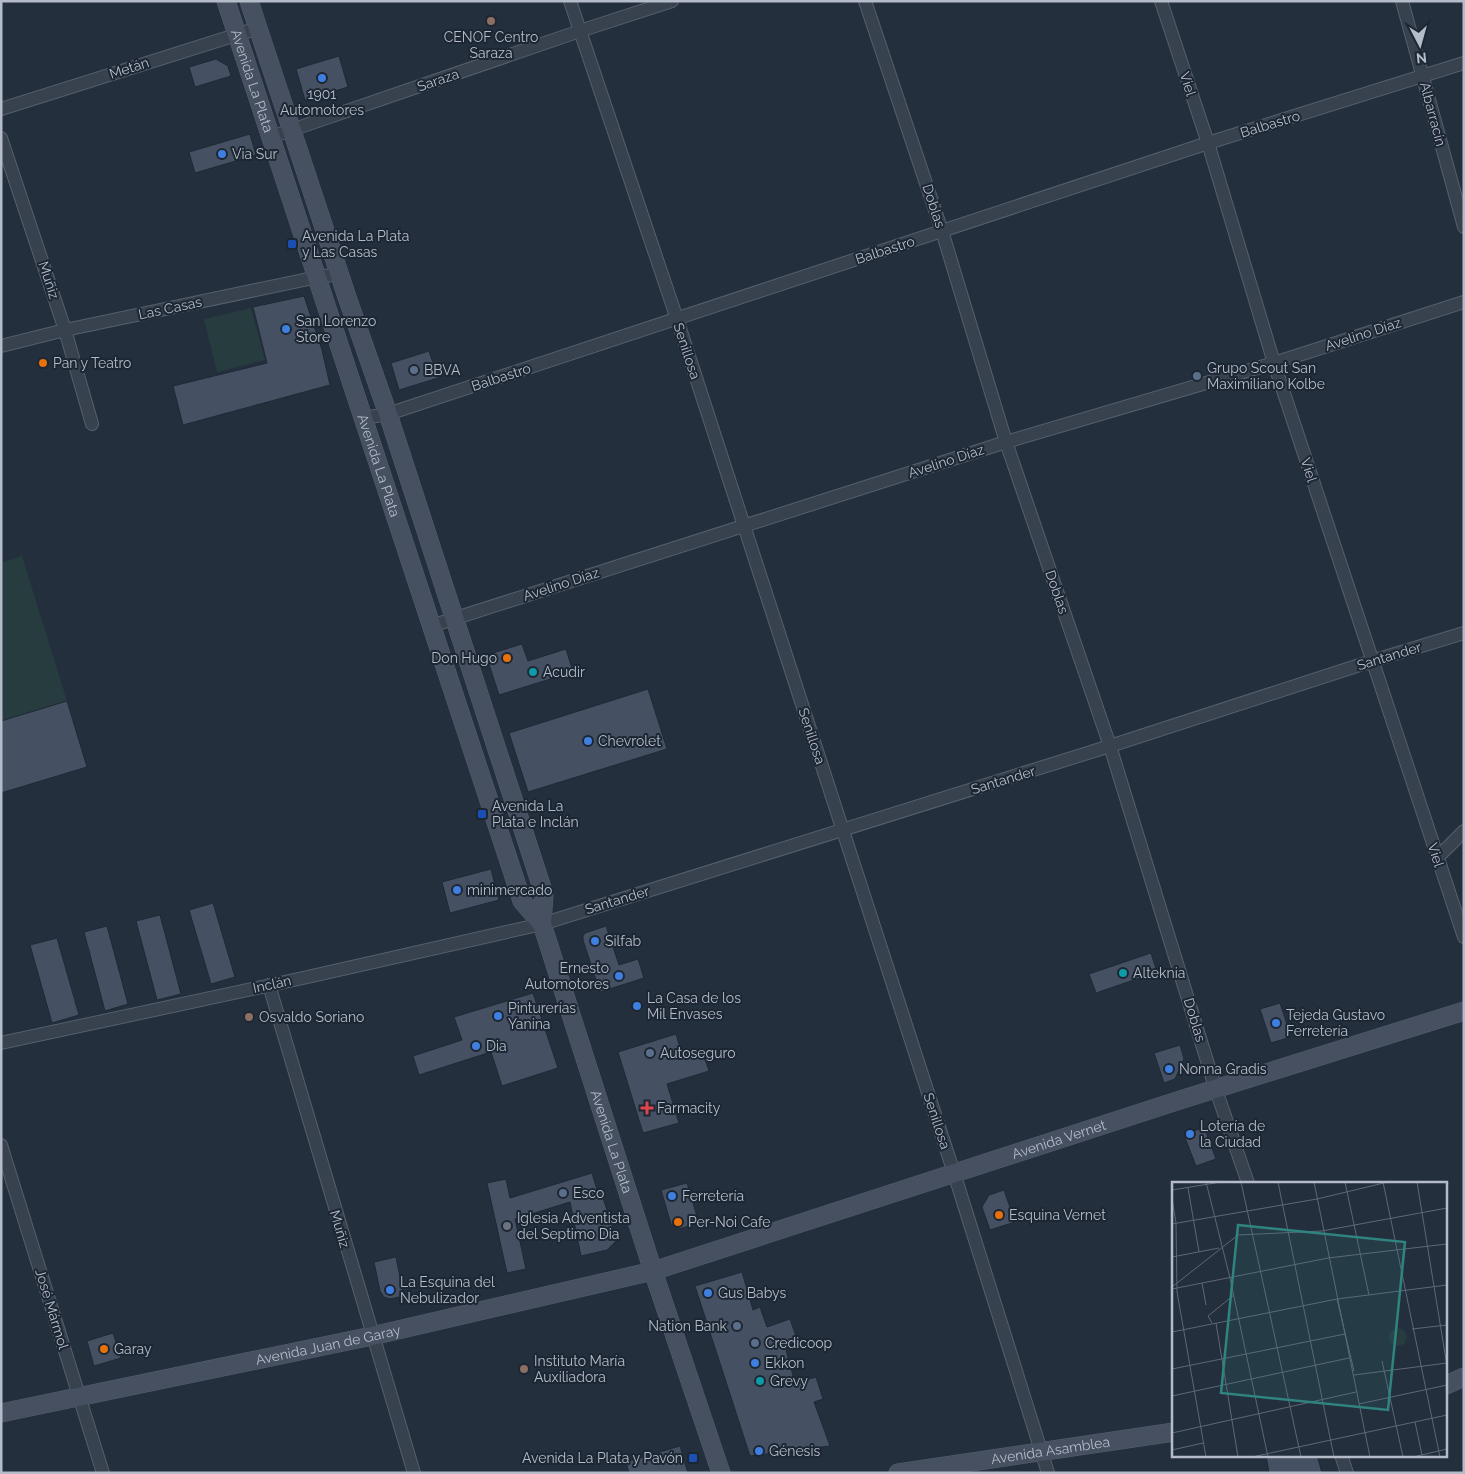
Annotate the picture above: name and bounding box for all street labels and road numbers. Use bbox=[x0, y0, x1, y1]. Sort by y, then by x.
street label: Avenida La Plata bbox=[228, 27, 277, 134]
street label: Metán bbox=[107, 54, 151, 82]
street label: Saraza bbox=[415, 65, 461, 95]
street label: Viel bbox=[1177, 70, 1199, 98]
street label: Albarracín bbox=[1417, 80, 1449, 148]
street label: Balbastro bbox=[1238, 107, 1302, 141]
street label: Doblas bbox=[919, 182, 949, 230]
street label: Balbastro bbox=[853, 233, 917, 267]
street label: Muñiz bbox=[35, 259, 63, 301]
street label: Las Casas bbox=[137, 293, 203, 323]
street label: Avelino Díaz bbox=[1323, 314, 1403, 354]
street label: Senillosa bbox=[670, 321, 704, 381]
street label: Balbastro bbox=[469, 360, 533, 394]
street label: Avenida La Plata bbox=[354, 412, 403, 519]
street label: Avelino Díaz bbox=[906, 441, 986, 481]
street label: Viel bbox=[1298, 456, 1320, 484]
street label: Avelino Díaz bbox=[521, 564, 601, 604]
street label: Doblas bbox=[1042, 568, 1072, 616]
street label: Santander bbox=[1355, 639, 1423, 673]
street label: Senillosa bbox=[795, 706, 829, 766]
street label: Santander bbox=[969, 763, 1037, 797]
street label: Viel bbox=[1425, 841, 1447, 869]
street label: Santander bbox=[583, 883, 651, 917]
street label: Inclán bbox=[251, 972, 293, 996]
street label: Doblas bbox=[1181, 996, 1209, 1044]
street label: Avenida La Plata bbox=[588, 1088, 636, 1195]
street label: Senillosa bbox=[920, 1091, 954, 1151]
street label: Avenida Vernet bbox=[1010, 1117, 1108, 1162]
street label: Muñiz bbox=[327, 1208, 353, 1250]
street label: José Mármol bbox=[32, 1267, 72, 1351]
street label: Avenida Juan de Garay bbox=[254, 1322, 402, 1368]
street label: Avenida Asamblea bbox=[990, 1434, 1111, 1467]

